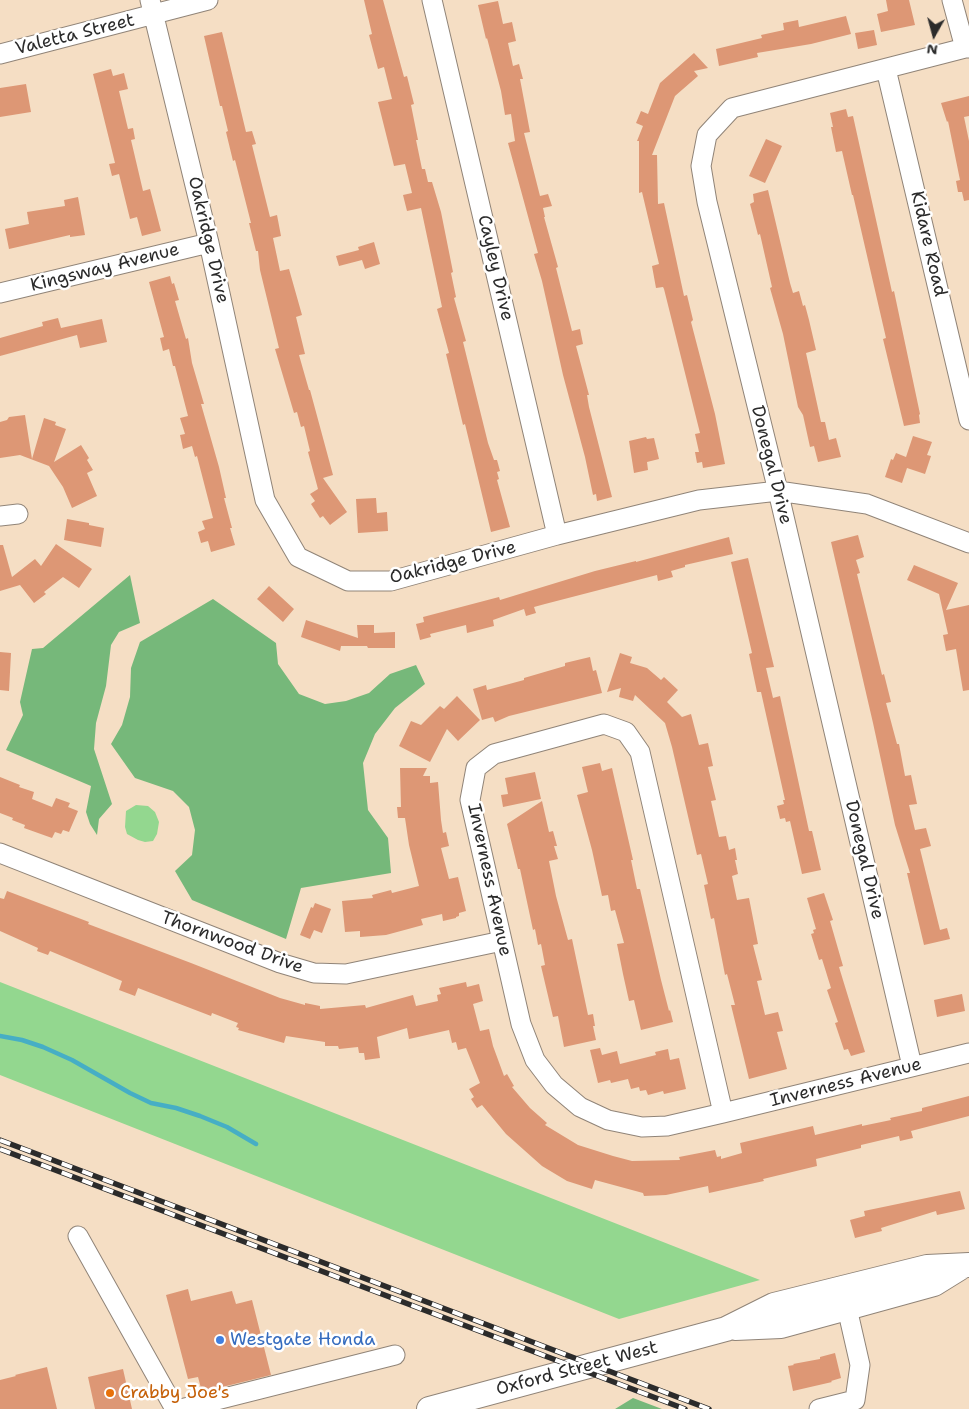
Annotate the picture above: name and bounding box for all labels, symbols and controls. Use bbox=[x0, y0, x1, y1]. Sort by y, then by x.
street label: Valetta Street bbox=[13, 10, 137, 60]
north arrow bbox=[909, 10, 959, 60]
text: N bbox=[926, 40, 939, 59]
street label: Oakridge Drive bbox=[183, 175, 233, 305]
street label: Kidare Road bbox=[905, 189, 951, 299]
street label: Cayley Drive bbox=[472, 213, 518, 323]
street label: Kingsway Avenue bbox=[28, 239, 182, 297]
street label: Donegal Drive bbox=[746, 403, 796, 527]
street label: Oakridge Drive bbox=[388, 537, 518, 589]
street label: Donegal Drive bbox=[840, 798, 888, 922]
street label: Inverness Avenue bbox=[462, 802, 516, 958]
street label: Thornwood Drive bbox=[158, 907, 306, 979]
street label: Inverness Avenue bbox=[768, 1054, 924, 1112]
place label: Westgate Honda bbox=[230, 1329, 375, 1351]
marker: Westgate Honda bbox=[214, 1334, 226, 1346]
street label: Oxford Street West bbox=[494, 1337, 660, 1401]
place label: Crabby Joe's bbox=[120, 1382, 230, 1404]
marker: Crabby Joe's bbox=[104, 1387, 116, 1399]

